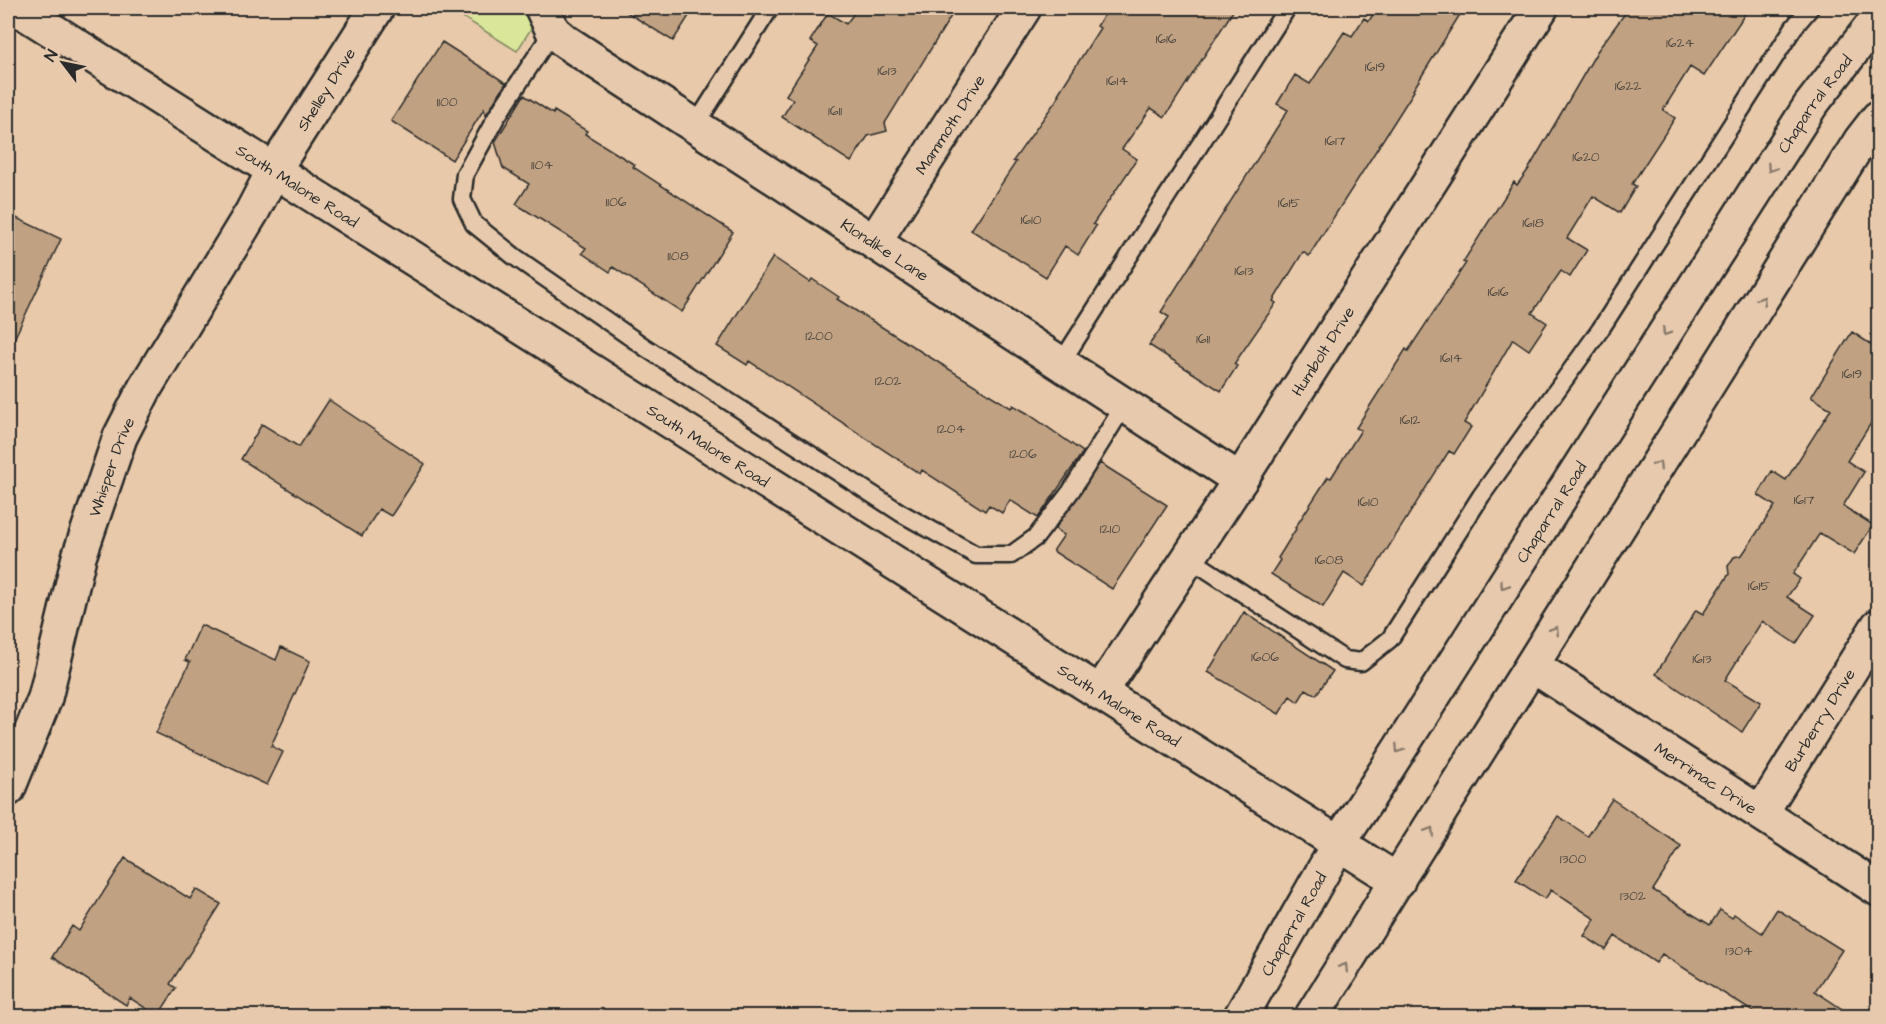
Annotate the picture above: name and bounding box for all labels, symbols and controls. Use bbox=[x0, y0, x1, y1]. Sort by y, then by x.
house number: 1616 bbox=[1155, 29, 1177, 49]
north arrow bbox=[33, 33, 93, 93]
house number: 1624 bbox=[1666, 33, 1695, 53]
street label: Shelley Drive bbox=[292, 44, 361, 135]
text: N bbox=[39, 45, 63, 66]
street label: Chaparral Road bbox=[1773, 50, 1858, 157]
house number: 1619 bbox=[1365, 57, 1385, 77]
house number: 1613 bbox=[877, 61, 897, 81]
street label: Mammoth Drive bbox=[910, 70, 991, 179]
house number: 1614 bbox=[1106, 71, 1128, 91]
house number: 1622 bbox=[1615, 76, 1641, 96]
house number: 1100 bbox=[436, 92, 458, 112]
house number: 1611 bbox=[828, 101, 842, 121]
house number: 1617 bbox=[1325, 131, 1346, 151]
street label: South Malone Road bbox=[232, 139, 363, 233]
house number: 1620 bbox=[1572, 147, 1600, 167]
house number: 1104 bbox=[531, 155, 553, 175]
one-way arrow bbox=[1766, 162, 1778, 172]
house number: 1106 bbox=[605, 192, 627, 212]
house number: 1615 bbox=[1278, 193, 1300, 213]
house number: 1610 bbox=[1020, 210, 1042, 230]
house number: 1618 bbox=[1522, 213, 1544, 233]
street label: Klondike Lane bbox=[836, 214, 933, 287]
house number: 1108 bbox=[667, 246, 689, 266]
house number: 1613 bbox=[1234, 261, 1254, 281]
house number: 1616 bbox=[1487, 282, 1509, 302]
one-way arrow bbox=[1754, 295, 1765, 306]
street label: Humbolt Drive bbox=[1286, 302, 1360, 400]
house number: 1200 bbox=[805, 326, 833, 346]
one-way arrow bbox=[1661, 326, 1673, 336]
house number: 1611 bbox=[1196, 329, 1210, 349]
house number: 1614 bbox=[1440, 348, 1462, 368]
house number: 1619 bbox=[1842, 364, 1862, 384]
house number: 1202 bbox=[875, 371, 901, 391]
street label: South Malone Road bbox=[642, 399, 773, 493]
house number: 1612 bbox=[1400, 410, 1420, 430]
street label: Whisper Drive bbox=[84, 413, 141, 520]
house number: 1204 bbox=[937, 419, 966, 439]
house number: 1206 bbox=[1009, 444, 1037, 464]
street label: Chaparral Road bbox=[1511, 458, 1592, 567]
one-way arrow bbox=[1651, 461, 1663, 471]
house number: 1617 bbox=[1794, 490, 1815, 510]
house number: 1610 bbox=[1357, 492, 1379, 512]
house number: 1210 bbox=[1100, 519, 1120, 539]
house number: 1608 bbox=[1315, 550, 1343, 570]
house number: 1615 bbox=[1748, 576, 1770, 596]
one-way arrow bbox=[1500, 578, 1511, 589]
one-way arrow bbox=[1548, 626, 1559, 637]
house number: 1606 bbox=[1251, 647, 1279, 667]
house number: 1613 bbox=[1692, 649, 1712, 669]
street label: South Malone Road bbox=[1053, 659, 1184, 753]
street label: Burberry Drive bbox=[1780, 664, 1861, 776]
street label: Merrimac Drive bbox=[1650, 737, 1761, 820]
one-way arrow bbox=[1395, 742, 1406, 753]
one-way arrow bbox=[1422, 827, 1433, 838]
house number: 1300 bbox=[1560, 849, 1586, 869]
street label: Chaparral Road bbox=[1256, 868, 1332, 980]
house number: 1302 bbox=[1620, 886, 1646, 906]
house number: 1304 bbox=[1725, 941, 1753, 961]
one-way arrow bbox=[1336, 963, 1348, 973]

